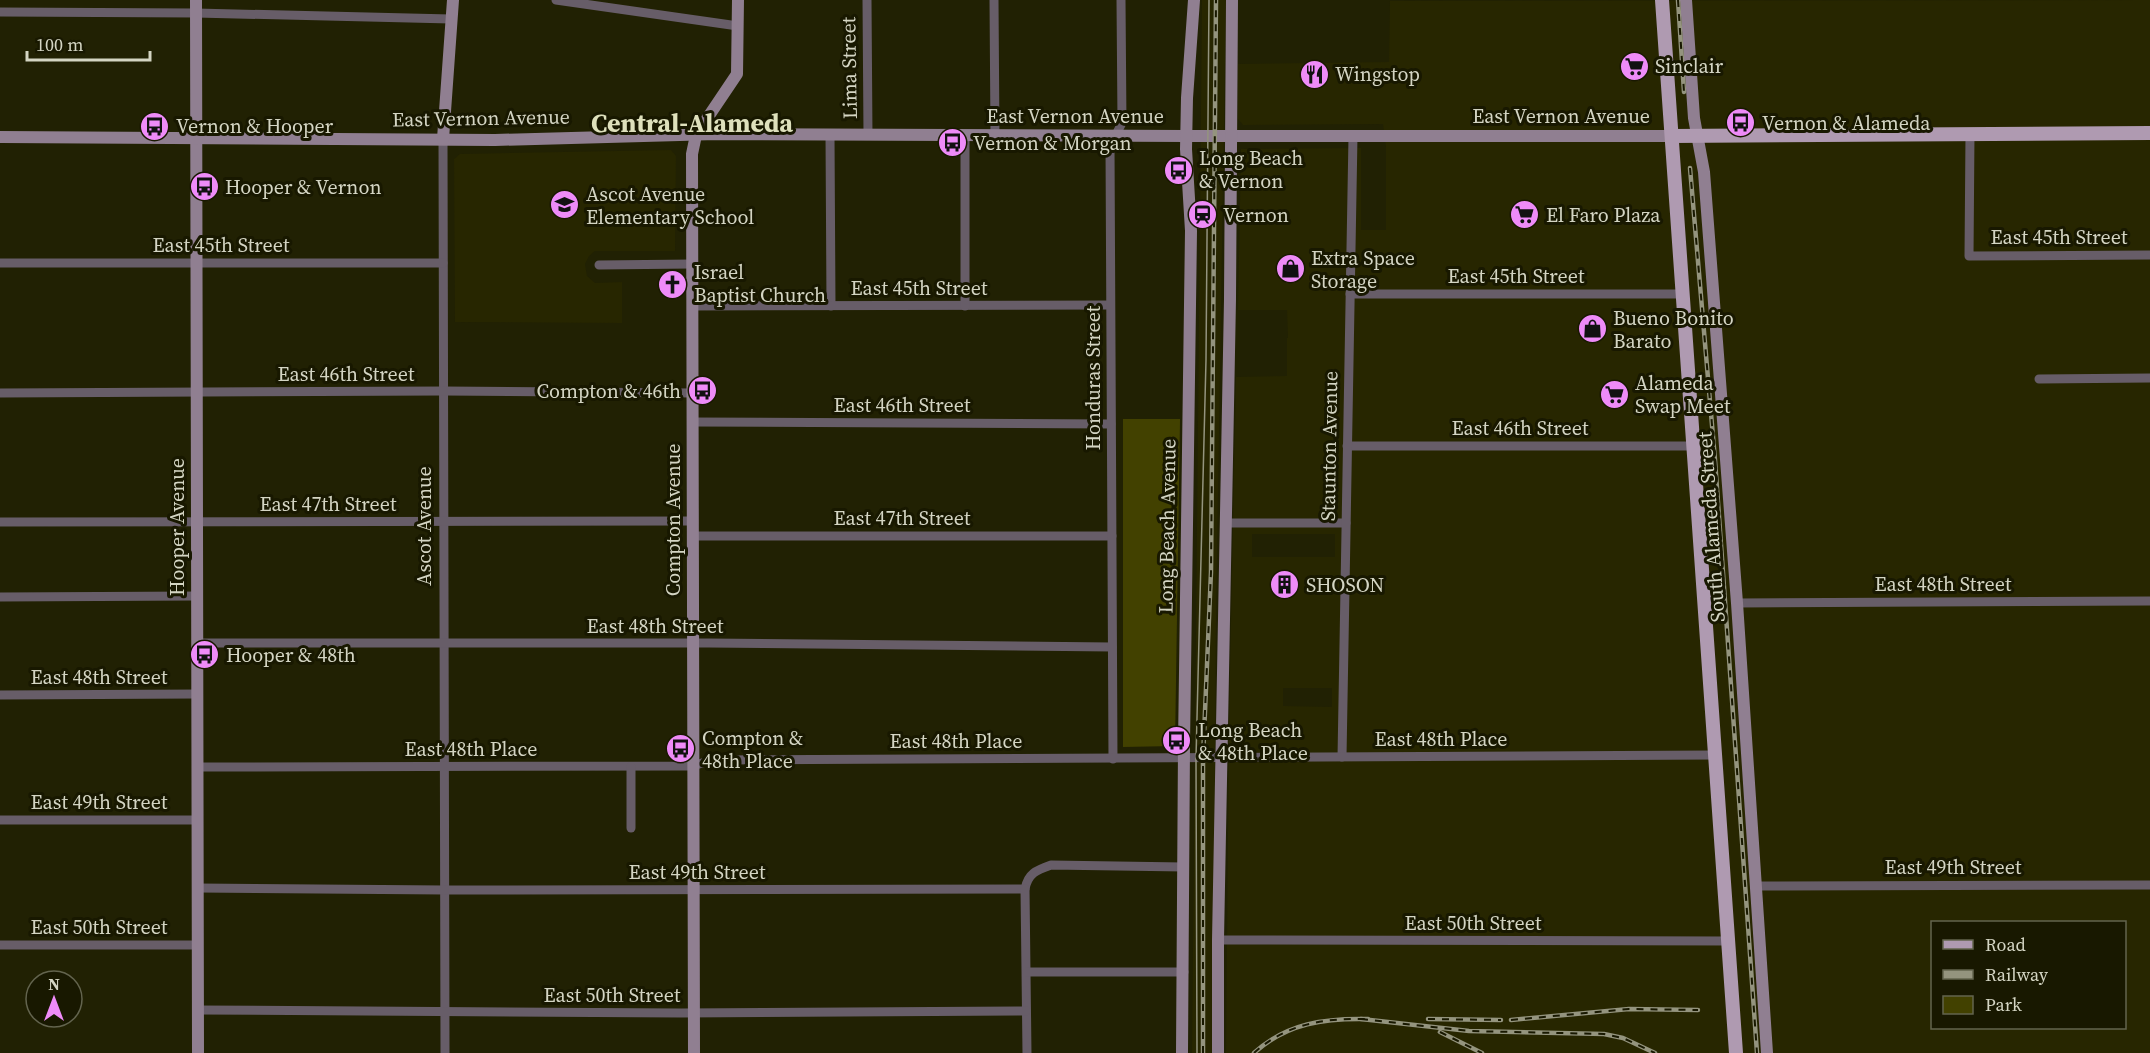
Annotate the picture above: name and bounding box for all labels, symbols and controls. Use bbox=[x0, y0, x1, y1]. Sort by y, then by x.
street label: Lima Street bbox=[834, 16, 864, 119]
scale bar bbox=[27, 24, 150, 62]
text: 100 m bbox=[36, 32, 83, 57]
supermarket icon: Sinclair bbox=[1618, 50, 1650, 82]
place label: Sinclair bbox=[1655, 52, 1724, 80]
restaurant icon: Wingstop bbox=[1298, 58, 1330, 90]
place label: Wingstop bbox=[1335, 60, 1420, 88]
street label: East Vernon Avenue bbox=[392, 102, 570, 134]
street label: East Vernon Avenue bbox=[986, 102, 1164, 130]
street label: East Vernon Avenue bbox=[1472, 102, 1650, 130]
district label: Central-Alameda bbox=[591, 105, 793, 141]
bus stop icon: Vernon & Alameda bbox=[1725, 107, 1757, 139]
place label: Vernon & Alameda bbox=[1762, 109, 1931, 137]
bus stop icon: Vernon & Hooper bbox=[139, 110, 171, 142]
place label: Vernon & Hooper bbox=[176, 112, 334, 140]
bus stop icon: Vernon & Morgan bbox=[936, 127, 968, 159]
place label: Vernon & Morgan bbox=[973, 129, 1132, 157]
place label: Long Beach & Vernon bbox=[1199, 144, 1303, 195]
bus stop icon: Long Beach & Vernon bbox=[1162, 154, 1194, 186]
bus stop icon: Hooper & Vernon bbox=[188, 171, 220, 203]
place label: Hooper & Vernon bbox=[225, 173, 382, 201]
place label: Ascot Avenue Elementary School bbox=[586, 180, 754, 231]
school or university icon: Ascot Avenue Elementary School bbox=[549, 189, 581, 221]
station icon: Vernon bbox=[1186, 199, 1218, 231]
supermarket icon: El Faro Plaza bbox=[1509, 199, 1541, 231]
place label: Vernon bbox=[1223, 201, 1289, 229]
place label: El Faro Plaza bbox=[1546, 201, 1661, 229]
street label: East 45th Street bbox=[1991, 223, 2128, 251]
street label: East 45th Street bbox=[153, 231, 290, 259]
place label: Extra Space Storage bbox=[1311, 244, 1415, 295]
shop icon: Extra Space Storage bbox=[1274, 253, 1306, 285]
place label: Israel Baptist Church bbox=[694, 258, 826, 309]
street label: East 45th Street bbox=[1448, 262, 1585, 290]
church icon: Israel Baptist Church bbox=[657, 268, 689, 300]
street label: East 45th Street bbox=[851, 274, 988, 302]
place label: Bueno Bonito Barato bbox=[1613, 304, 1734, 355]
street label: Honduras Street bbox=[1079, 305, 1107, 450]
shop icon: Bueno Bonito Barato bbox=[1576, 313, 1608, 345]
street label: East 46th Street bbox=[278, 360, 415, 388]
place label: Alameda Swap Meet bbox=[1635, 369, 1731, 420]
street label: Staunton Avenue bbox=[1314, 371, 1344, 521]
bus stop icon: Compton & 46th bbox=[686, 375, 718, 407]
place label: Compton & 46th bbox=[536, 377, 681, 405]
supermarket icon: Alameda Swap Meet bbox=[1598, 378, 1630, 410]
street label: East 46th Street bbox=[834, 391, 971, 419]
street label: East 46th Street bbox=[1452, 414, 1589, 442]
street label: South Alameda Street bbox=[1690, 430, 1732, 623]
street label: Long Beach Avenue bbox=[1151, 438, 1183, 614]
street label: Compton Avenue bbox=[659, 444, 687, 596]
street label: Hooper Avenue bbox=[163, 458, 191, 596]
street label: Ascot Avenue bbox=[410, 466, 438, 586]
street label: East 47th Street bbox=[260, 490, 397, 518]
street label: East 47th Street bbox=[834, 504, 971, 532]
building icon: SHOSON bbox=[1269, 569, 1301, 601]
street label: East 48th Street bbox=[1875, 570, 2012, 598]
place label: SHOSON bbox=[1306, 571, 1384, 599]
street label: East 48th Street bbox=[587, 612, 724, 640]
bus stop icon: Hooper & 48th bbox=[189, 639, 221, 671]
place label: Hooper & 48th bbox=[226, 641, 356, 669]
street label: East 48th Street bbox=[31, 663, 168, 691]
place label: Long Beach & 48th Place bbox=[1198, 716, 1308, 767]
place label: Compton & 48th Place bbox=[702, 724, 803, 775]
bus stop icon: Long Beach & 48th Place bbox=[1161, 725, 1193, 757]
street label: East 48th Place bbox=[1375, 725, 1507, 753]
street label: East 48th Place bbox=[890, 727, 1022, 755]
bus stop icon: Compton & 48th Place bbox=[665, 733, 697, 765]
street label: East 48th Place bbox=[405, 735, 537, 763]
street label: East 49th Street bbox=[31, 788, 168, 816]
street label: East 49th Street bbox=[1885, 853, 2022, 881]
street label: East 49th Street bbox=[629, 858, 766, 886]
street label: East 50th Street bbox=[1405, 909, 1542, 937]
street label: East 50th Street bbox=[31, 913, 168, 941]
legend bbox=[1931, 921, 2126, 1029]
text: Road bbox=[1985, 932, 2026, 957]
text: Railway bbox=[1985, 962, 2049, 987]
north arrow bbox=[24, 969, 84, 1029]
text: N bbox=[48, 973, 60, 995]
street label: East 50th Street bbox=[544, 981, 681, 1009]
text: Park bbox=[1985, 992, 2022, 1017]

